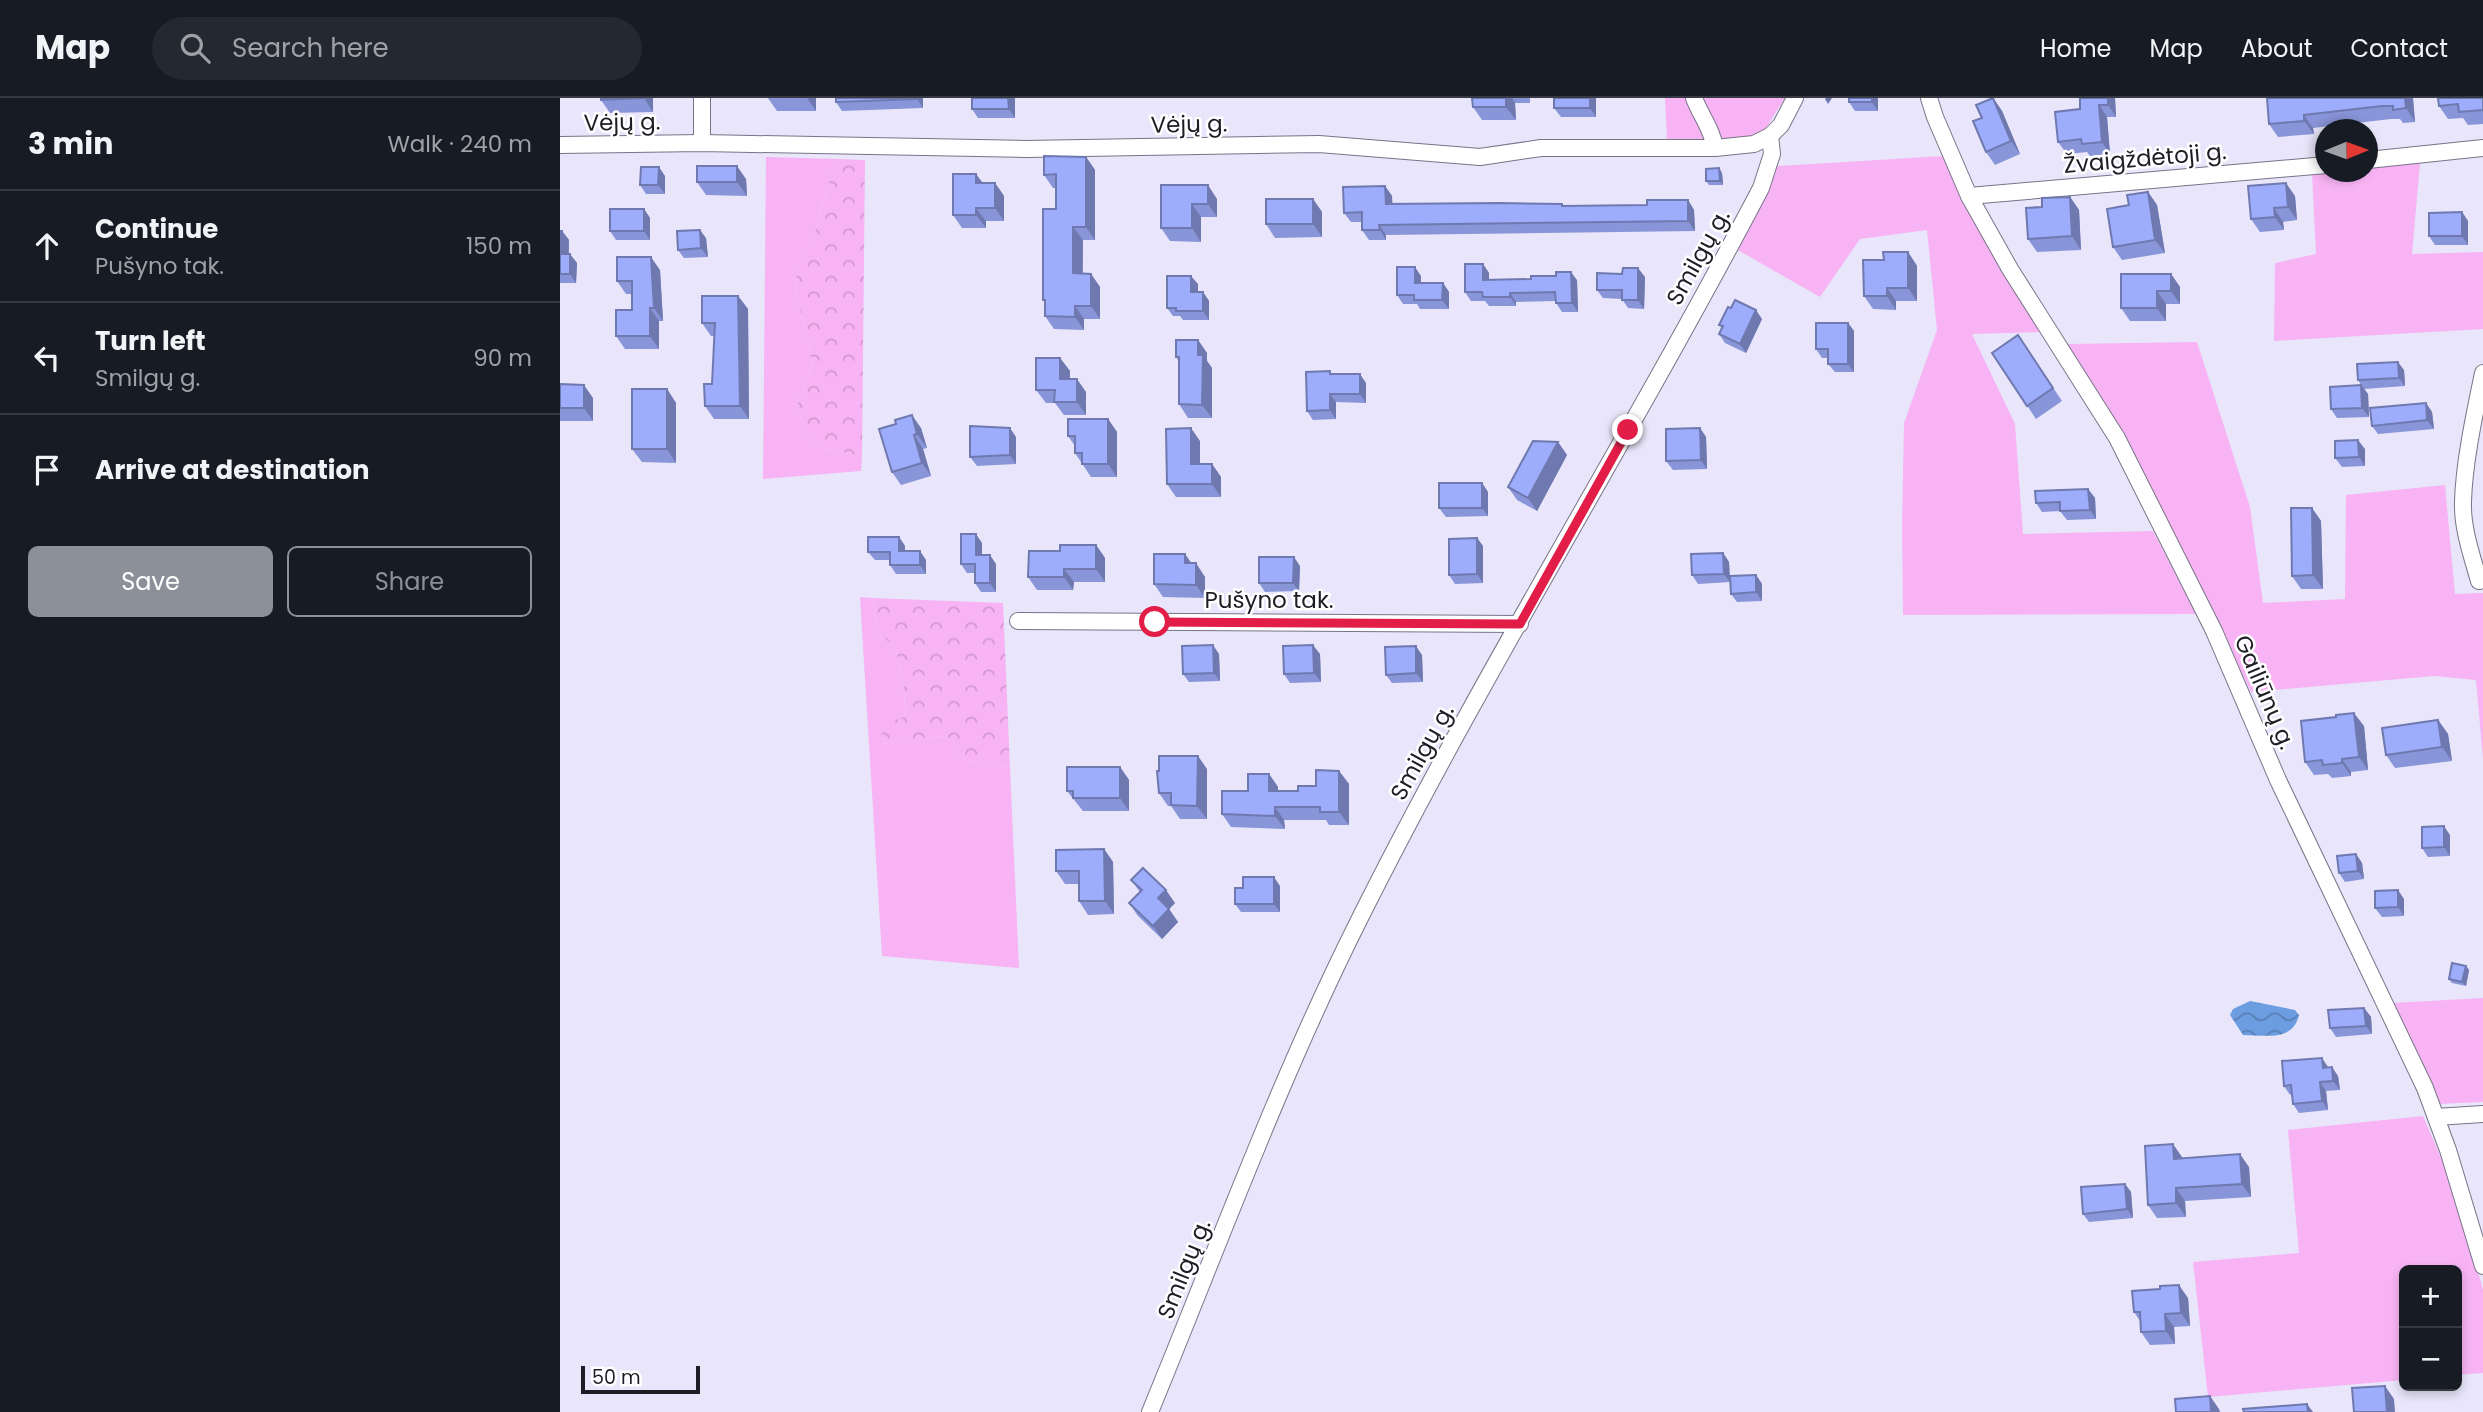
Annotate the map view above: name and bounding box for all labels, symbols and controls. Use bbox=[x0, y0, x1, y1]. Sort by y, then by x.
search box bbox=[152, 17, 642, 80]
text: Map bbox=[35, 24, 110, 71]
icon: search bbox=[176, 29, 214, 67]
text: Search here bbox=[232, 30, 389, 66]
text: Home bbox=[2040, 32, 2112, 65]
text: Map bbox=[2150, 32, 2203, 65]
text: About bbox=[2241, 32, 2312, 65]
text: Contact bbox=[2350, 32, 2448, 65]
street label: Vėjų g. bbox=[583, 105, 661, 139]
street label: Vėjų g. bbox=[1150, 107, 1228, 141]
north arrow bbox=[2315, 119, 2378, 182]
text: 3 min bbox=[28, 122, 113, 165]
text: Walk · 240 m bbox=[387, 128, 532, 160]
street label: Žvaigždėtoji g. bbox=[2062, 135, 2228, 181]
street label: Smilgų g. bbox=[1658, 203, 1738, 311]
text: Continue bbox=[95, 211, 218, 247]
icon: ahead bbox=[28, 227, 66, 265]
text: 150 m bbox=[466, 230, 532, 262]
text: Pušyno tak. bbox=[95, 250, 224, 282]
text: Turn left bbox=[95, 323, 206, 359]
icon: left bbox=[28, 339, 66, 377]
text: 90 m bbox=[473, 342, 532, 374]
text: Smilgų g. bbox=[95, 362, 200, 394]
route end bbox=[1612, 414, 1643, 445]
icon: arrive bbox=[28, 451, 66, 489]
text: Arrive at destination bbox=[95, 452, 370, 488]
button: Save bbox=[28, 546, 273, 617]
button: Share bbox=[287, 546, 532, 617]
street label: Pušyno tak. bbox=[1204, 584, 1334, 616]
route start bbox=[1139, 606, 1170, 637]
street label: Gailiūnų g. bbox=[2227, 630, 2303, 754]
street label: Smilgų g. bbox=[1382, 698, 1462, 806]
street label: Smilgų g. bbox=[1149, 1214, 1219, 1324]
map controls bbox=[2399, 1265, 2462, 1391]
button: + bbox=[2399, 1265, 2462, 1328]
button: − bbox=[2399, 1328, 2462, 1391]
scale bar bbox=[581, 1363, 700, 1395]
text: 50 m bbox=[592, 1364, 641, 1391]

